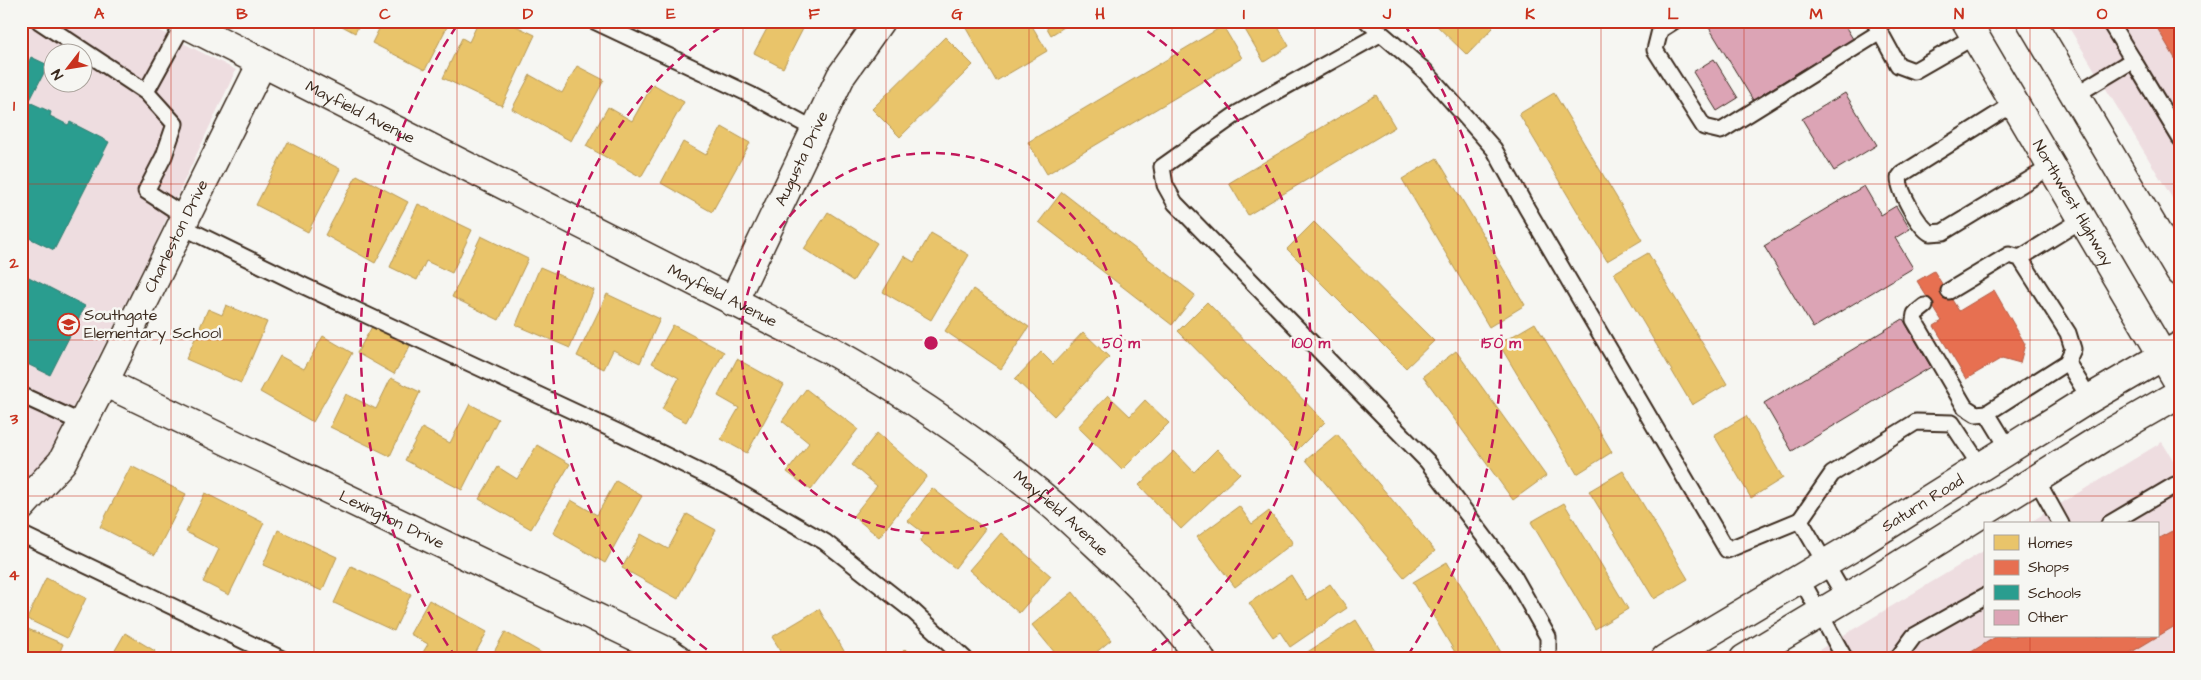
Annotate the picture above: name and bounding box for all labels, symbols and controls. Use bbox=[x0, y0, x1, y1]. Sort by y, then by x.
text: A bbox=[94, 3, 105, 25]
text: B bbox=[236, 3, 248, 25]
text: C bbox=[379, 3, 391, 25]
text: D bbox=[523, 3, 534, 25]
text: E bbox=[666, 3, 676, 25]
text: F bbox=[808, 3, 820, 25]
text: G bbox=[951, 3, 963, 25]
text: H bbox=[1095, 3, 1105, 25]
text: I bbox=[1243, 3, 1245, 25]
text: J bbox=[1382, 3, 1392, 25]
text: K bbox=[1525, 3, 1535, 25]
text: L bbox=[1667, 3, 1679, 25]
text: M bbox=[1809, 3, 1823, 25]
text: N bbox=[1954, 3, 1964, 25]
text: O bbox=[2097, 3, 2108, 25]
north arrow bbox=[42, 42, 92, 92]
text: N bbox=[47, 65, 69, 83]
street label: Mayfield Avenue bbox=[302, 75, 419, 149]
text: 1 bbox=[13, 95, 16, 117]
street label: Augusta Drive bbox=[770, 107, 834, 209]
street label: Northwest Highway bbox=[2027, 136, 2119, 271]
street label: Charleston Drive bbox=[139, 175, 214, 297]
text: 2 bbox=[8, 252, 19, 274]
street label: Mayfield Avenue bbox=[664, 259, 781, 333]
place label: Southgate Elementary School bbox=[84, 304, 221, 345]
school or university icon: Southgate Elementary School bbox=[56, 312, 80, 336]
text: 50 m bbox=[1102, 333, 1140, 354]
text: 100 m bbox=[1292, 333, 1331, 354]
text: 150 m bbox=[1481, 333, 1521, 354]
centre of rings bbox=[922, 334, 940, 352]
text: 3 bbox=[9, 408, 19, 430]
street label: Mayfield Avenue bbox=[1009, 465, 1113, 561]
street label: Saturn Road bbox=[1877, 469, 1968, 537]
street label: Lexington Drive bbox=[335, 485, 448, 555]
legend bbox=[1984, 522, 2158, 638]
text: Homes bbox=[2028, 533, 2073, 554]
text: Shops bbox=[2028, 557, 2070, 578]
text: 4 bbox=[9, 564, 20, 586]
text: Schools bbox=[2028, 583, 2082, 604]
text: Other bbox=[2028, 607, 2068, 628]

